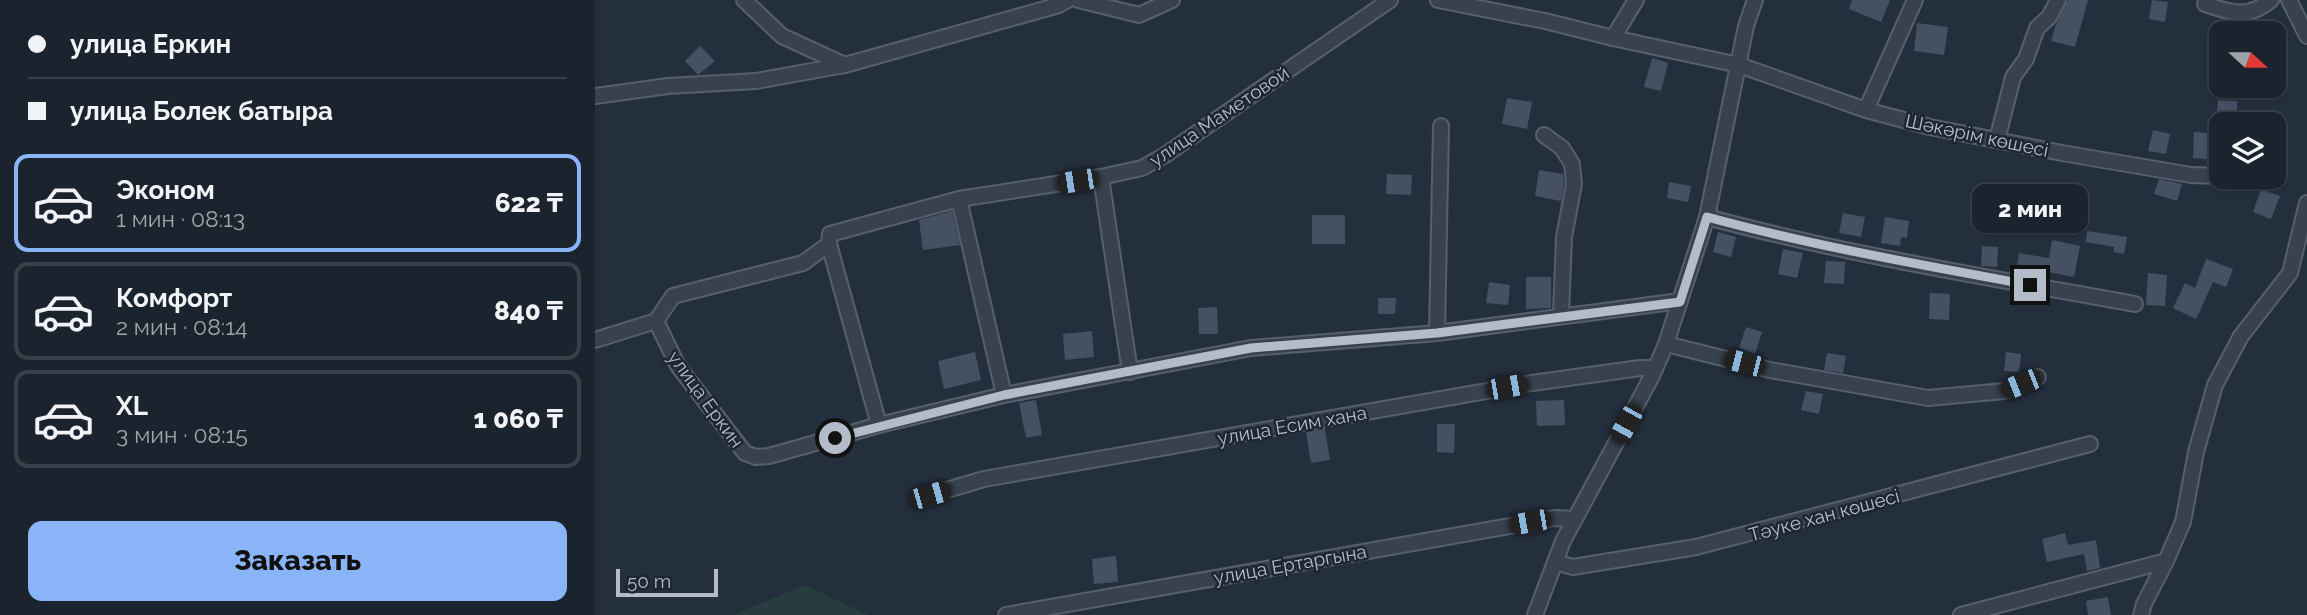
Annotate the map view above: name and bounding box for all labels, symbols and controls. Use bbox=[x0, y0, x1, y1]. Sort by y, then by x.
north arrow bbox=[2209, 21, 2285, 98]
map controls bbox=[2209, 21, 2286, 189]
text: улица Еркин bbox=[70, 29, 231, 59]
street label: улица Маметовой bbox=[1145, 61, 1293, 171]
text: улица Болек батыра bbox=[70, 96, 333, 126]
street label: Шәкәрім көшесі bbox=[1903, 109, 2051, 161]
button: layers bbox=[2209, 112, 2286, 189]
car bbox=[1055, 167, 1100, 195]
icon: car bbox=[32, 172, 95, 235]
text: Эконом bbox=[116, 175, 215, 205]
callout: 2 мин bbox=[1972, 184, 2088, 232]
text: 622 ₸ bbox=[495, 188, 563, 218]
text: 2 мин bbox=[1998, 195, 2062, 222]
text: 1 мин · 08:13 bbox=[116, 205, 245, 232]
route end bbox=[2014, 269, 2046, 301]
icon: car bbox=[32, 280, 95, 343]
text: Комфорт bbox=[116, 283, 232, 313]
text: 840 ₸ bbox=[494, 296, 563, 326]
text: 2 мин · 08:14 bbox=[116, 313, 248, 340]
street label: улица Еркин bbox=[664, 346, 748, 452]
car bbox=[1722, 348, 1767, 378]
car bbox=[1998, 366, 2045, 402]
car bbox=[1485, 373, 1530, 401]
icon: car bbox=[32, 388, 95, 451]
text: XL bbox=[116, 391, 148, 421]
street label: улица Есим хана bbox=[1216, 401, 1368, 449]
car bbox=[1607, 401, 1646, 447]
text: 1 060 ₸ bbox=[474, 404, 563, 434]
text: 3 мин · 08:15 bbox=[116, 421, 248, 448]
route start bbox=[819, 422, 851, 454]
car bbox=[907, 479, 954, 511]
street label: Тәуке хан көшесі bbox=[1746, 484, 1902, 546]
car bbox=[1508, 508, 1553, 536]
button: Заказать bbox=[28, 521, 567, 601]
street label: улица Ертаргына bbox=[1212, 540, 1368, 588]
scale bar bbox=[616, 566, 717, 598]
text: 50 m bbox=[627, 570, 671, 592]

